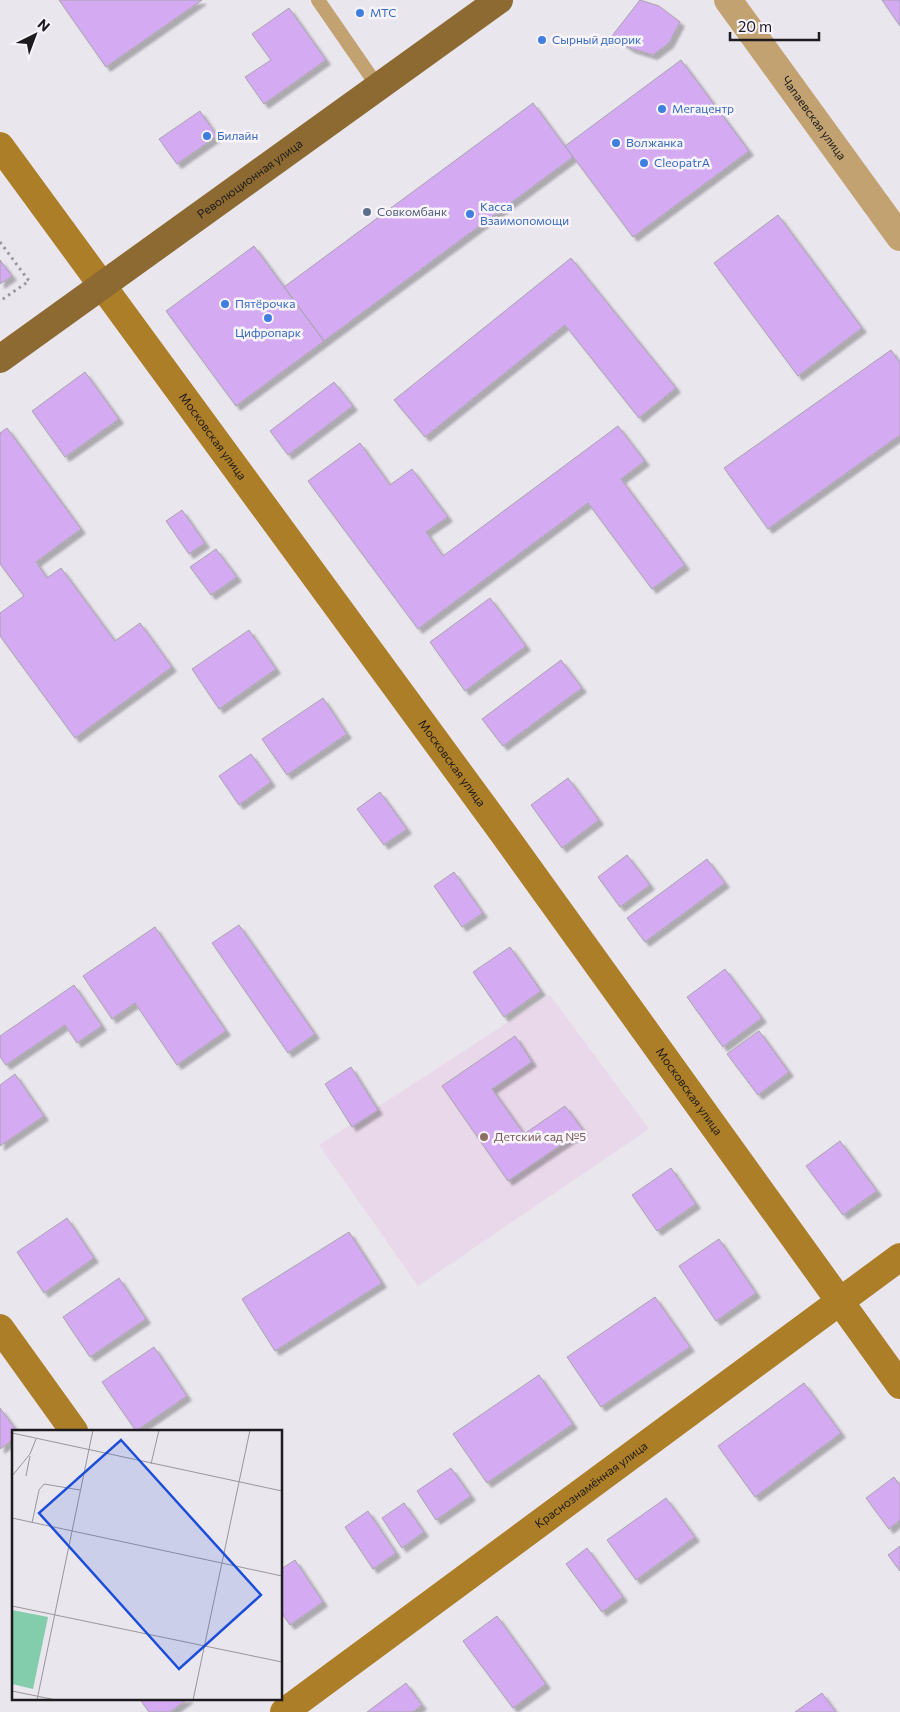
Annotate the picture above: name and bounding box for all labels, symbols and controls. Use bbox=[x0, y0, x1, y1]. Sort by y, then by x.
place label: МТС bbox=[370, 5, 397, 19]
marker: МТС bbox=[354, 7, 366, 19]
north arrow bbox=[10, 10, 60, 60]
scale bar bbox=[730, 10, 819, 42]
text: N bbox=[34, 15, 54, 35]
text: 20 m bbox=[738, 17, 772, 35]
place label: Сырный дворик bbox=[552, 32, 642, 46]
marker: Сырный дворик bbox=[536, 34, 548, 46]
street label: Чапаевская улица bbox=[779, 73, 850, 162]
place label: Мегацентр bbox=[672, 101, 734, 115]
marker: Мегацентр bbox=[656, 103, 668, 115]
place label: Билайн bbox=[217, 128, 258, 142]
marker: Билайн bbox=[201, 130, 213, 142]
place label: Волжанка bbox=[626, 135, 683, 149]
street label: Революционная улица bbox=[194, 136, 305, 221]
marker: Волжанка bbox=[610, 137, 622, 149]
place label: CleopatrA bbox=[654, 155, 710, 169]
marker: CleopatrA bbox=[638, 157, 650, 169]
place label: Касса Взаимопомощи bbox=[480, 199, 569, 227]
place label: Совкомбанк bbox=[377, 204, 448, 218]
marker: Совкомбанк bbox=[361, 206, 373, 218]
marker: Касса Взаимопомощи bbox=[464, 208, 476, 220]
place label: Пятёрочка bbox=[235, 296, 295, 310]
marker: Пятёрочка bbox=[219, 298, 231, 310]
marker: Цифропарк bbox=[262, 312, 274, 324]
place label: Цифропарк bbox=[235, 325, 302, 339]
street label: Московская улица bbox=[177, 390, 250, 482]
street label: Московская улица bbox=[416, 716, 489, 809]
street label: Московская улица bbox=[654, 1045, 726, 1137]
place label: Детский сад №5 bbox=[494, 1129, 586, 1143]
marker: Детский сад №5 bbox=[478, 1131, 490, 1143]
inset map bbox=[12, 1430, 282, 1700]
street label: Краснознамённая улица bbox=[532, 1438, 650, 1530]

